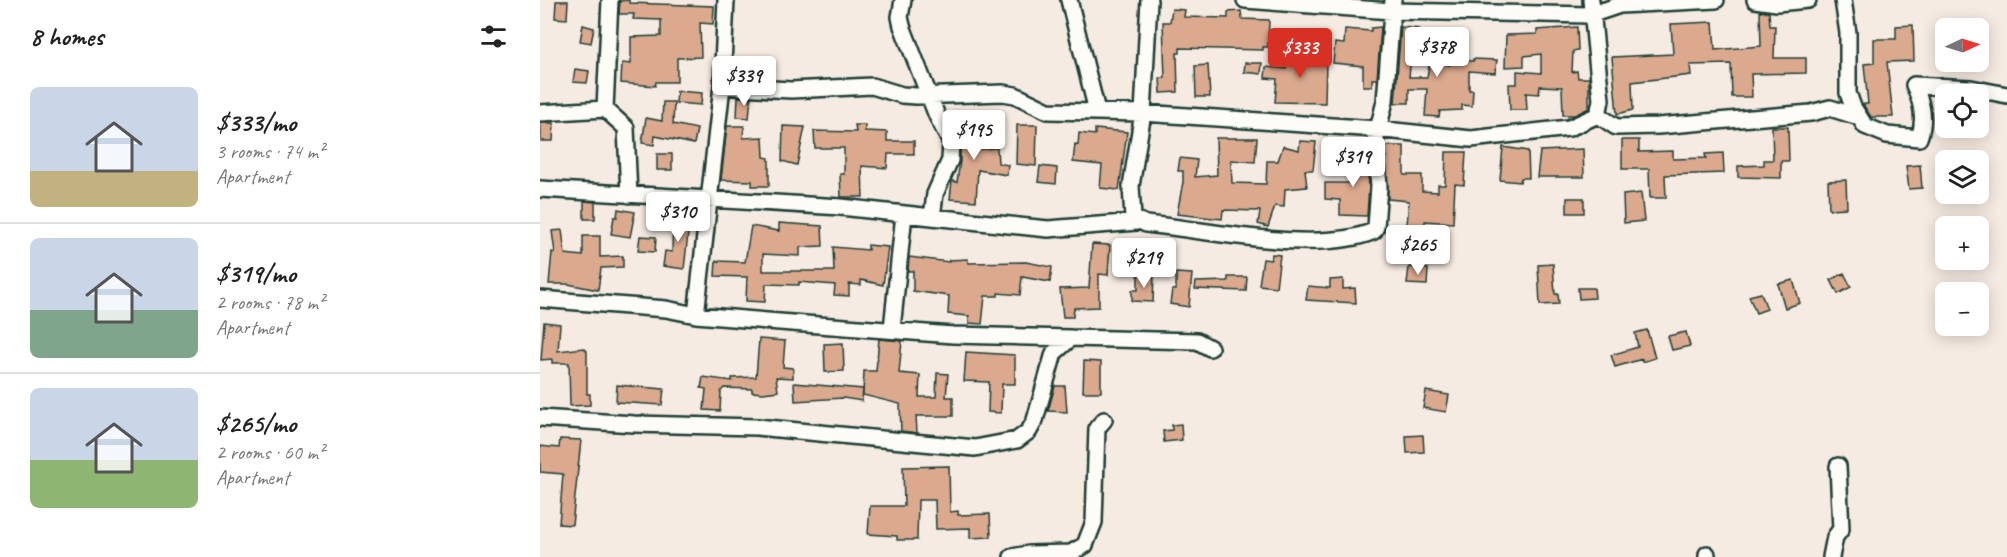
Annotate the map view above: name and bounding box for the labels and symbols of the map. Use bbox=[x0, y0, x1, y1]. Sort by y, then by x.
north arrow bbox=[1935, 18, 1989, 72]
pin: $378 bbox=[1401, 27, 1473, 78]
pin: $333 bbox=[1264, 28, 1336, 79]
pin: $339 bbox=[708, 56, 780, 107]
pin: $195 bbox=[938, 110, 1010, 161]
pin: $319 bbox=[1317, 137, 1389, 188]
pin: $310 bbox=[642, 192, 714, 243]
pin: $265 bbox=[1382, 225, 1454, 276]
pin: $219 bbox=[1108, 238, 1180, 289]

